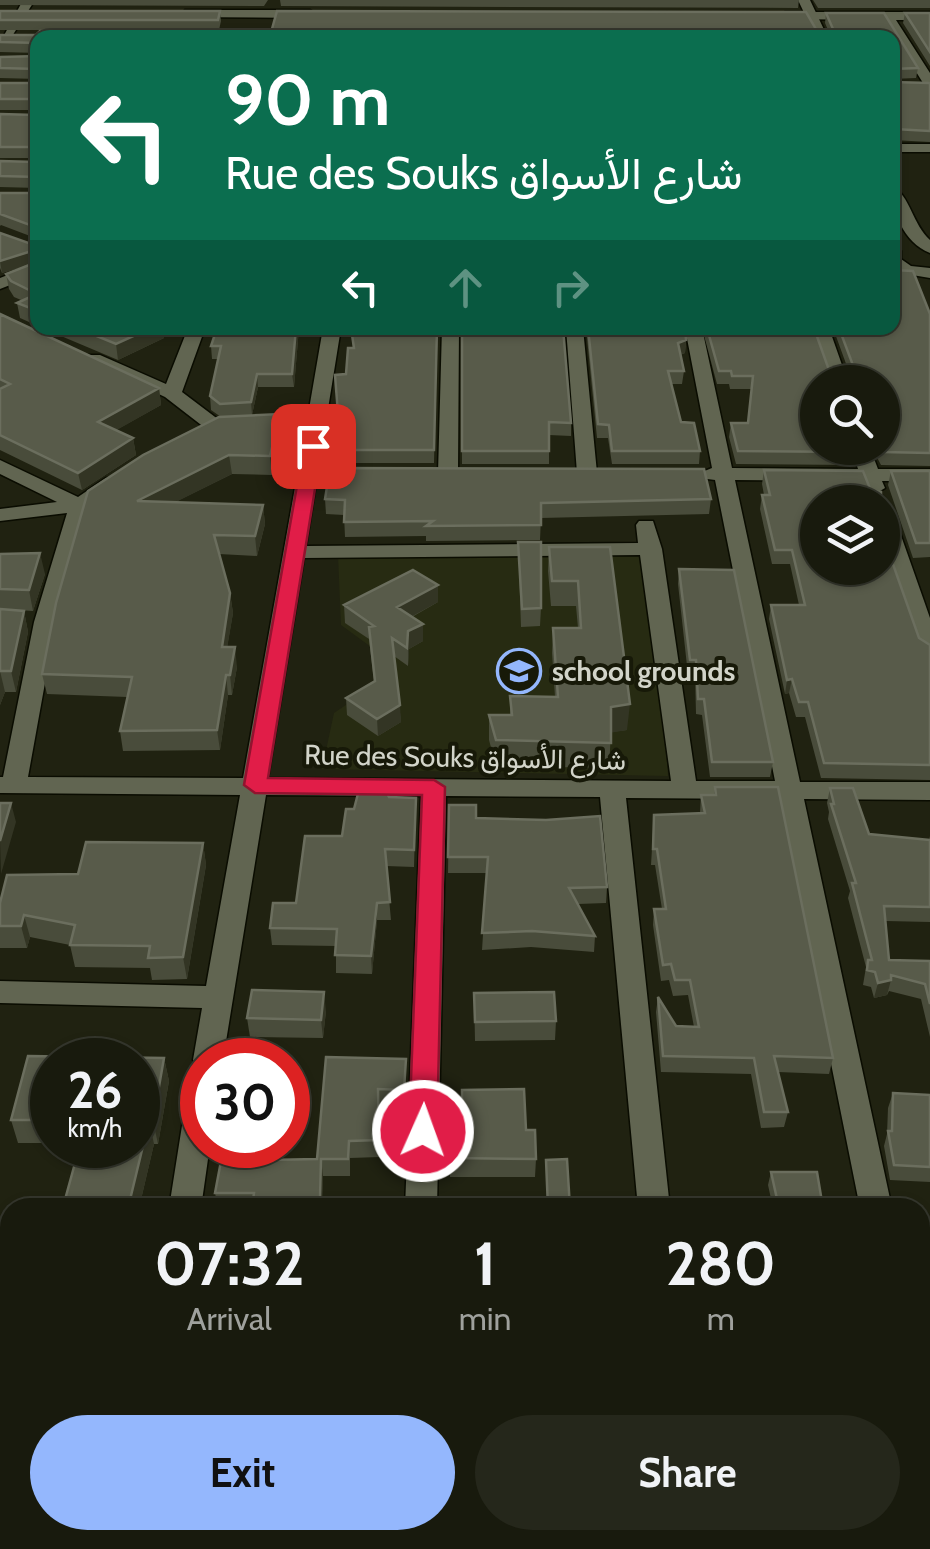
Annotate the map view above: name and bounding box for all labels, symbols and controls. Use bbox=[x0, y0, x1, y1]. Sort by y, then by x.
text: 90 m bbox=[225, 57, 390, 143]
icon: left bbox=[60, 70, 190, 200]
text: Rue des Souks شارع الأسواق bbox=[225, 146, 742, 200]
icon: left bbox=[333, 260, 388, 315]
icon: ahead bbox=[438, 260, 493, 315]
icon: right bbox=[543, 260, 598, 315]
map controls bbox=[800, 365, 900, 585]
button: search bbox=[800, 365, 900, 465]
pin bbox=[271, 404, 356, 489]
icon: arrive bbox=[286, 419, 341, 474]
button: layers bbox=[800, 485, 900, 585]
school or university icon: school grounds bbox=[496, 648, 542, 694]
place label: school grounds bbox=[552, 654, 735, 688]
street label: Rue des Souks شارع الأسواق bbox=[304, 737, 626, 779]
speed limit sign: 30 bbox=[180, 1038, 310, 1168]
text: 26 bbox=[68, 1060, 122, 1121]
position arrow bbox=[371, 1079, 475, 1183]
text: km/h bbox=[68, 1113, 122, 1143]
text: 07:32 bbox=[154, 1227, 305, 1300]
text: 1 bbox=[474, 1227, 496, 1300]
text: 280 bbox=[666, 1227, 776, 1300]
text: Arrival bbox=[187, 1299, 272, 1338]
text: min bbox=[459, 1299, 511, 1338]
text: m bbox=[707, 1299, 735, 1338]
button: Exit bbox=[30, 1415, 455, 1530]
button: Share bbox=[475, 1415, 900, 1530]

